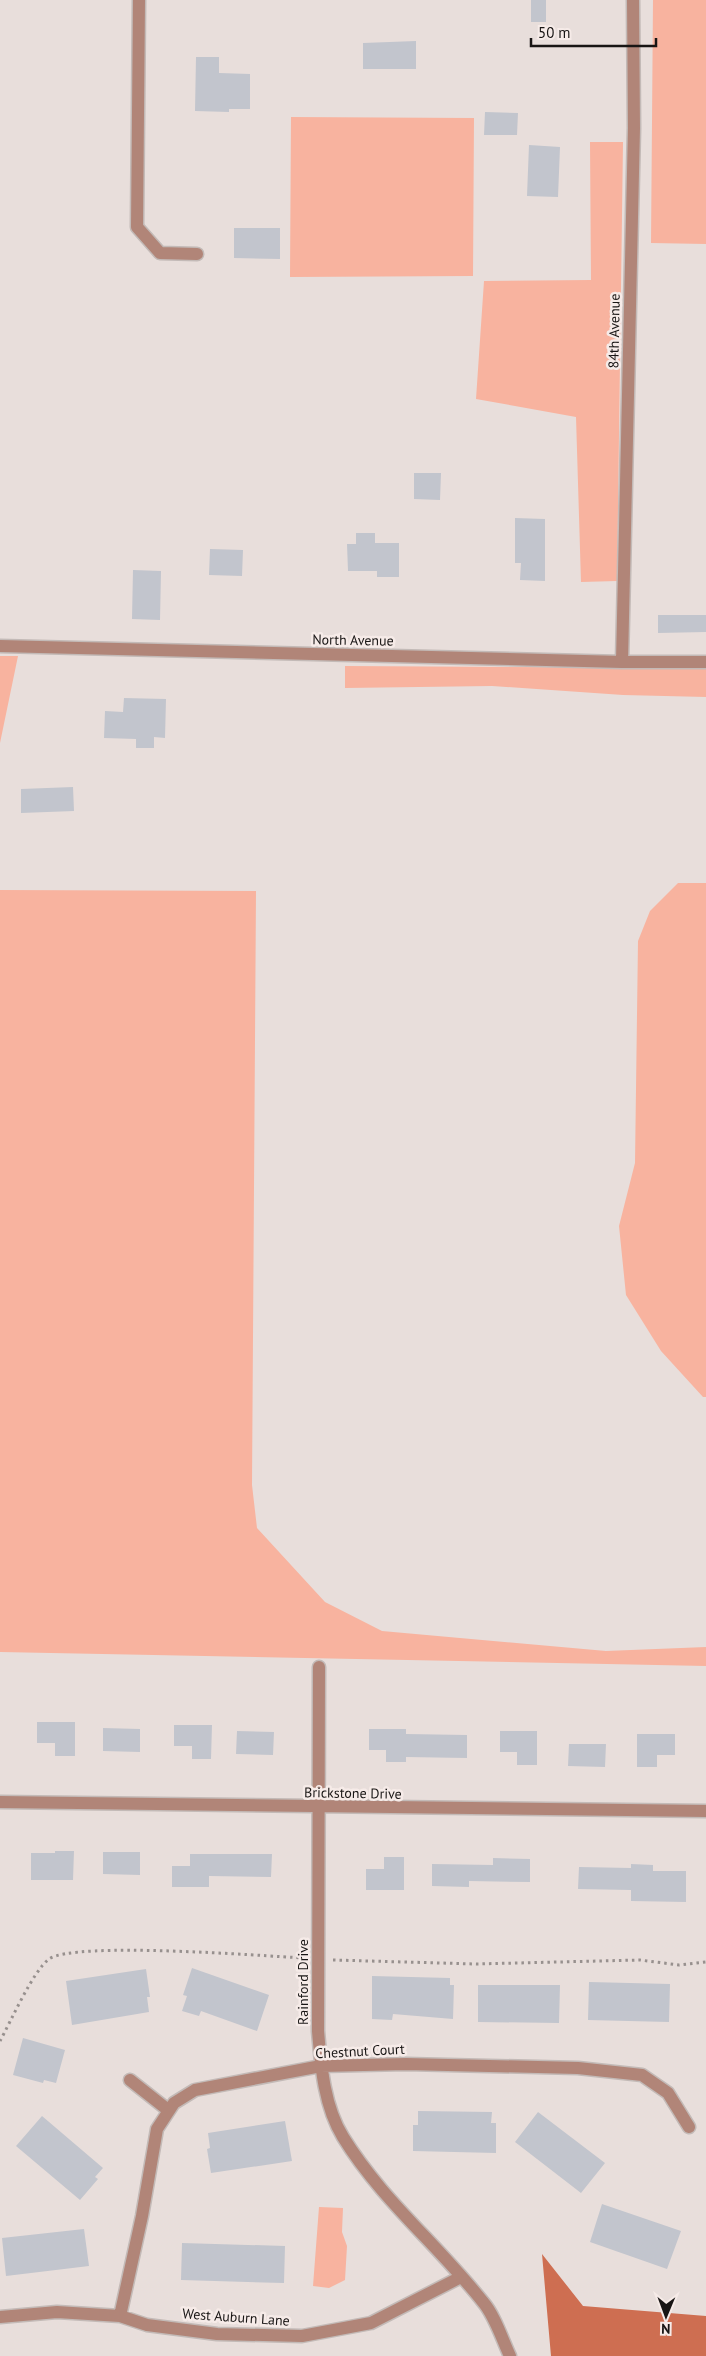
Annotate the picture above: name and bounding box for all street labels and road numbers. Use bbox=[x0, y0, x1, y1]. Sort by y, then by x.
street label: 84th Avenue bbox=[604, 294, 624, 368]
street label: North Avenue bbox=[312, 630, 394, 650]
street label: Brickstone Drive bbox=[304, 1783, 402, 1803]
street label: Rainford Drive bbox=[294, 1939, 312, 2025]
street label: Chestnut Court bbox=[315, 2040, 405, 2062]
street label: West Auburn Lane bbox=[182, 2304, 290, 2330]

